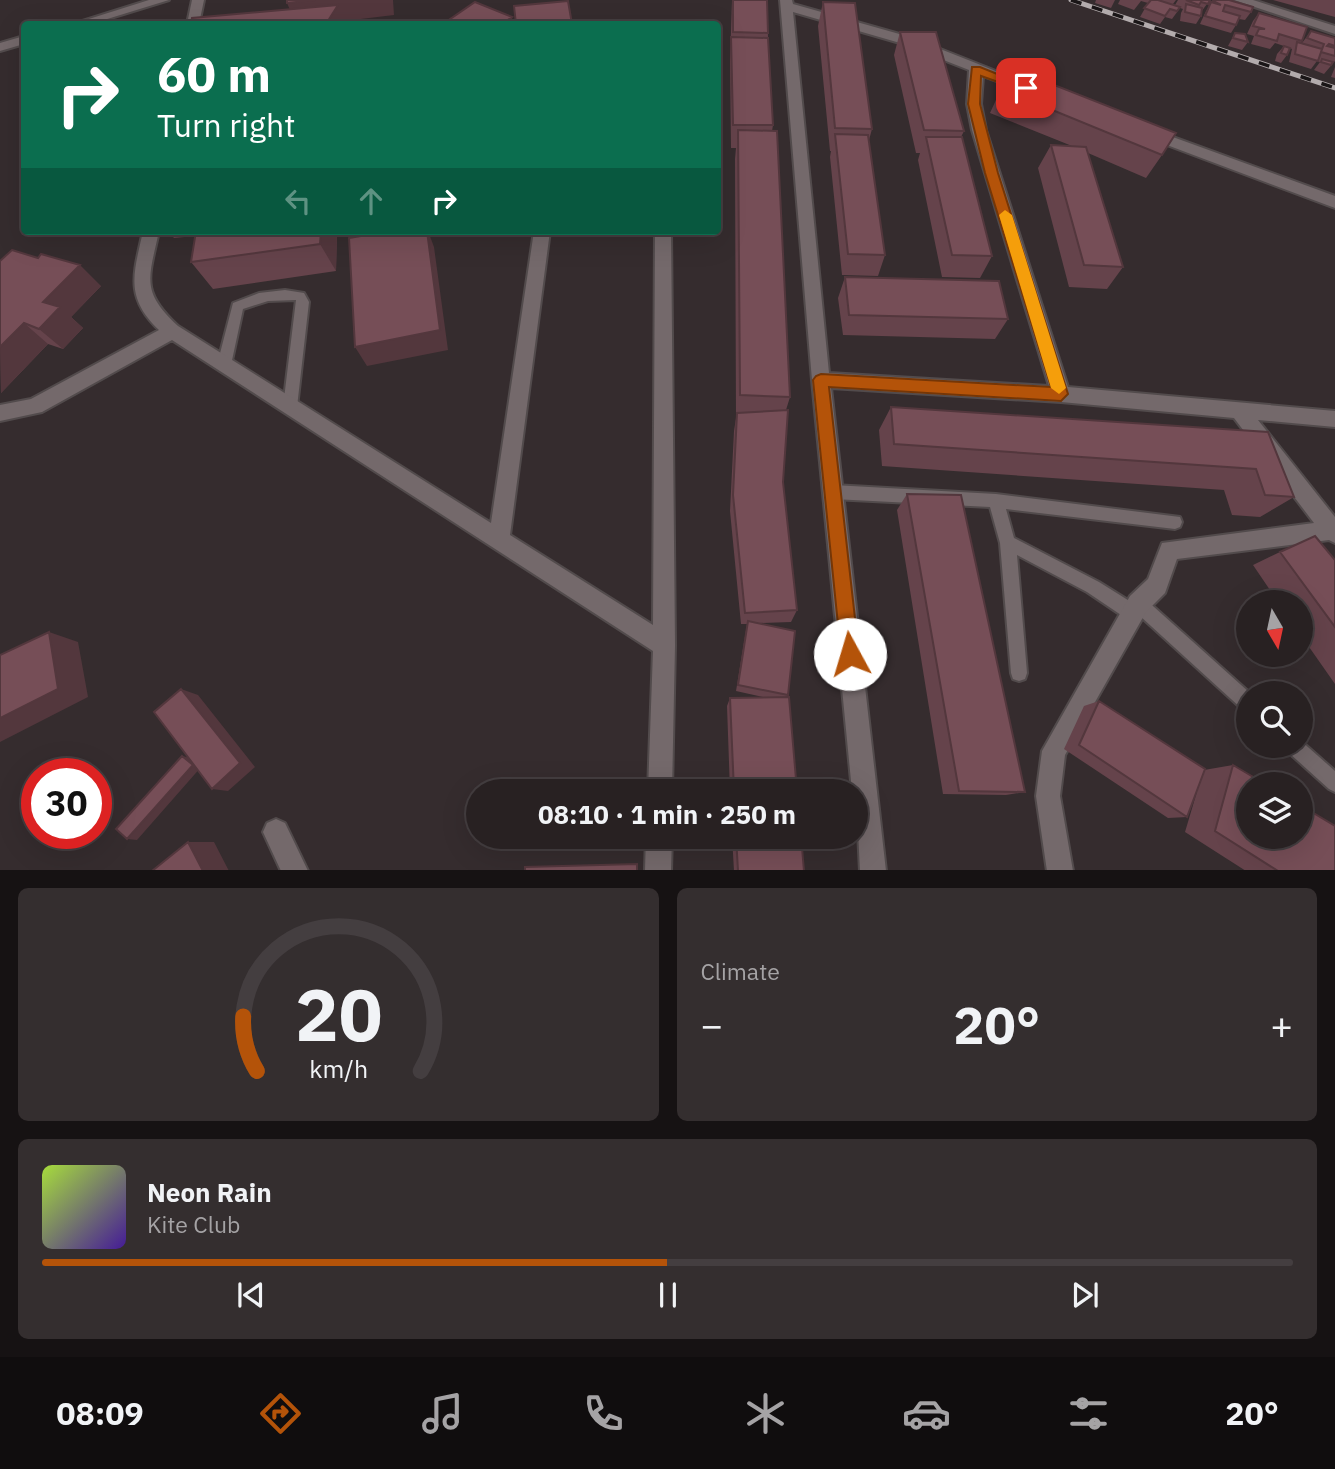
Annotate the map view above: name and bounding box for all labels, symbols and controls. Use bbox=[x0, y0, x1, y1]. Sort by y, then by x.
text: 60 m bbox=[157, 42, 271, 105]
icon: right bbox=[42, 49, 133, 140]
pin bbox=[996, 58, 1056, 118]
icon: arrive bbox=[1007, 69, 1045, 107]
text: Turn right bbox=[157, 104, 295, 146]
icon: left bbox=[279, 182, 317, 220]
icon: ahead bbox=[352, 182, 390, 220]
icon: right bbox=[425, 182, 463, 220]
north arrow bbox=[1236, 590, 1312, 667]
map controls bbox=[1236, 590, 1313, 849]
position arrow bbox=[813, 617, 887, 691]
button: search bbox=[1236, 681, 1313, 758]
speed limit sign: 30 bbox=[21, 758, 112, 849]
button: layers bbox=[1236, 772, 1313, 849]
text: 08:10 · 1 min · 250 m bbox=[538, 797, 796, 831]
text: Climate bbox=[701, 956, 780, 986]
text: 20 bbox=[295, 966, 382, 1061]
text: 20° bbox=[953, 991, 1040, 1058]
text: − bbox=[701, 1000, 723, 1049]
text: + bbox=[1270, 1000, 1293, 1049]
text: km/h bbox=[309, 1051, 368, 1084]
text: Neon Rain bbox=[147, 1175, 272, 1209]
text: Kite Club bbox=[147, 1209, 240, 1239]
icon: previous bbox=[232, 1276, 270, 1314]
icon: pause bbox=[649, 1276, 687, 1314]
icon: next bbox=[1066, 1276, 1104, 1314]
icon: directions bbox=[256, 1389, 305, 1438]
icon: music bbox=[418, 1389, 467, 1438]
icon: phone bbox=[579, 1389, 628, 1438]
icon: climate bbox=[741, 1389, 790, 1438]
icon: car bbox=[902, 1389, 951, 1438]
icon: filters bbox=[1064, 1389, 1113, 1438]
text: 08:09 bbox=[56, 1392, 144, 1434]
text: 20° bbox=[1225, 1392, 1279, 1434]

